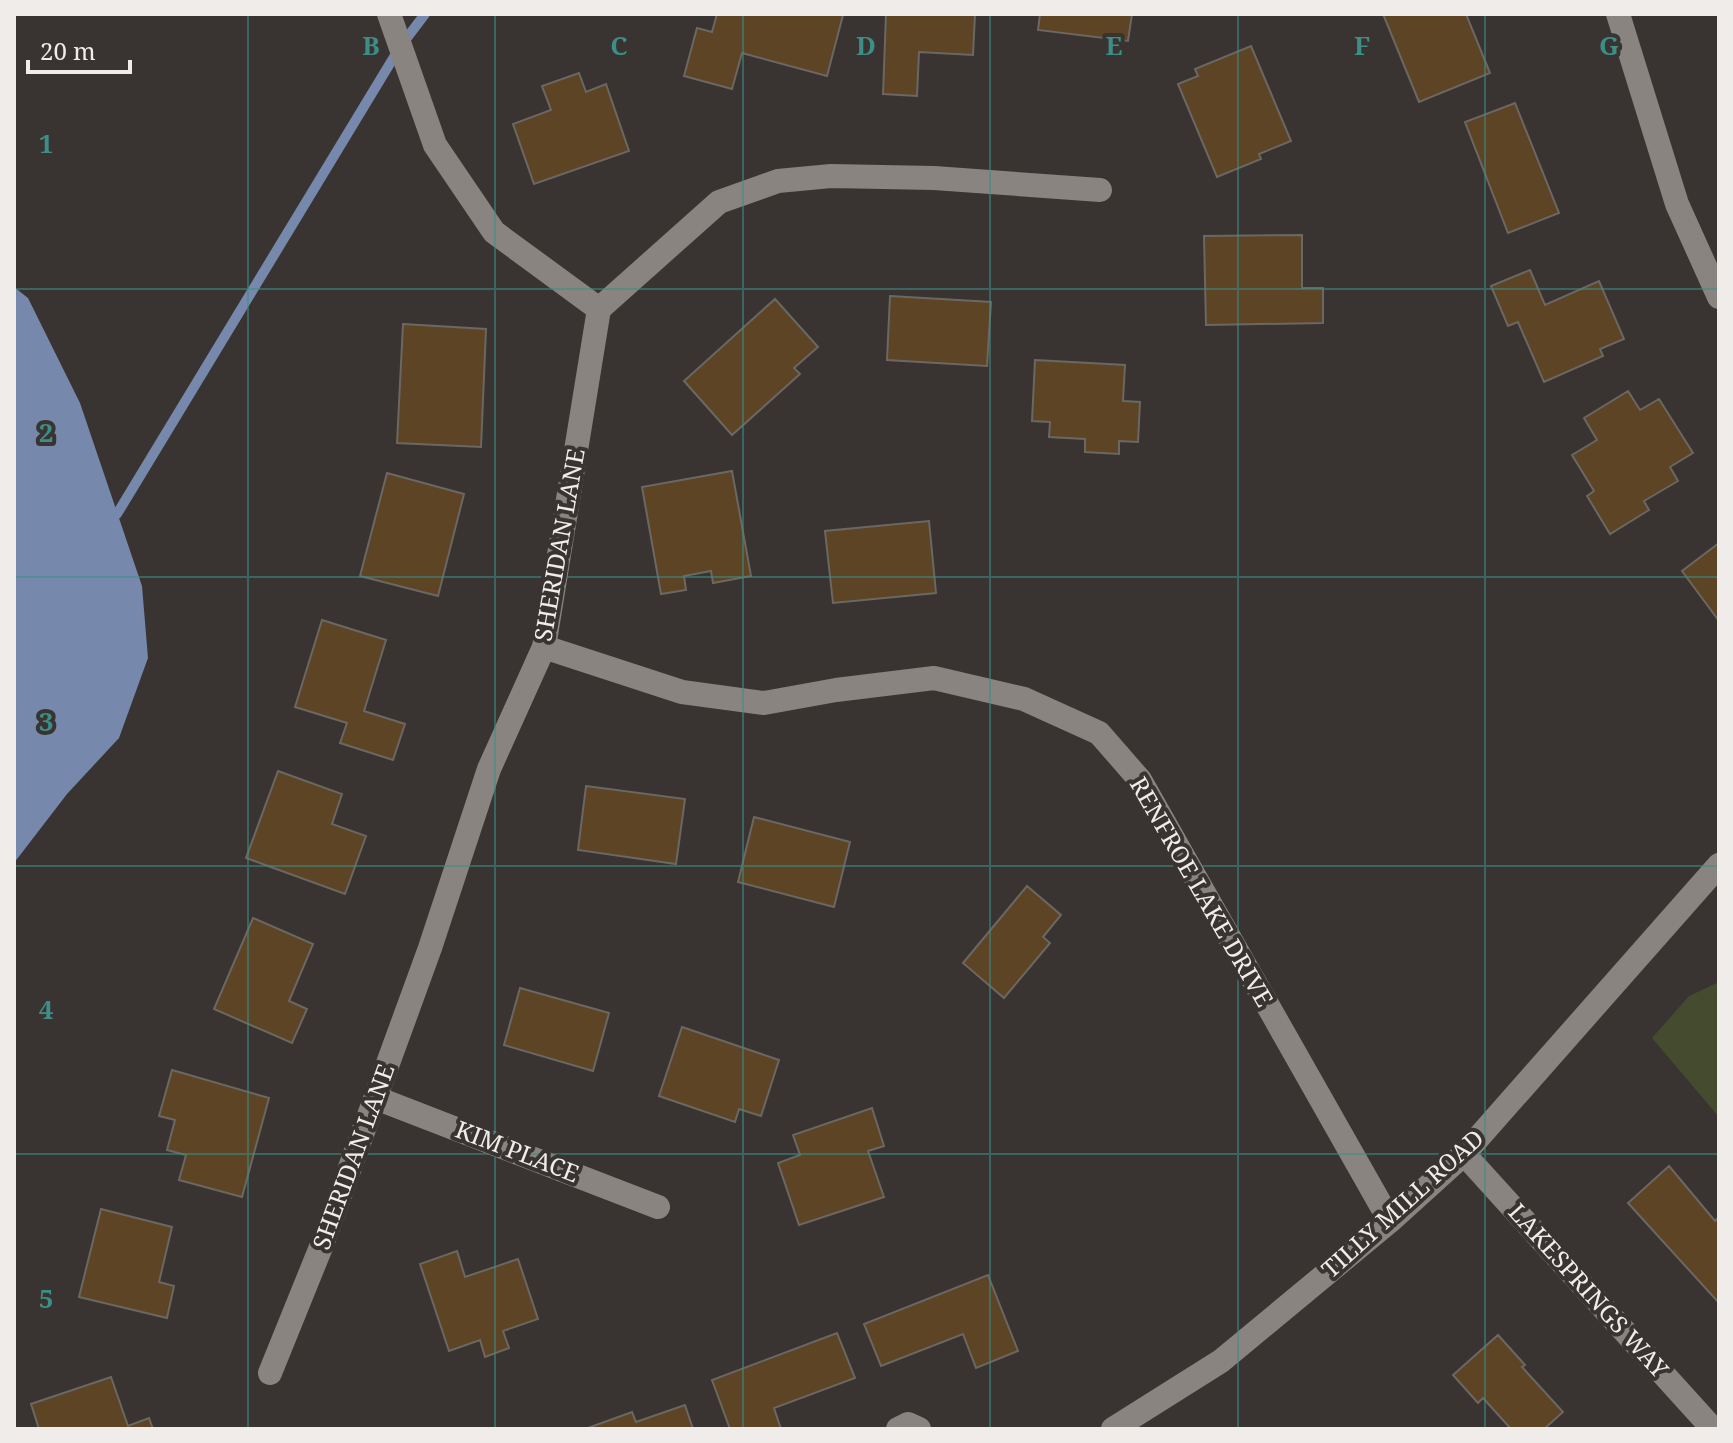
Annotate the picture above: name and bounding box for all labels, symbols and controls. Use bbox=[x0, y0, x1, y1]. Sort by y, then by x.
scale bar bbox=[28, 24, 130, 74]
text: B bbox=[362, 27, 380, 63]
text: C bbox=[610, 27, 628, 63]
text: D bbox=[856, 27, 876, 63]
text: E bbox=[1106, 27, 1123, 63]
text: F bbox=[1354, 27, 1370, 63]
text: G bbox=[1599, 27, 1619, 63]
text: 20 m bbox=[40, 34, 96, 67]
text: 1 bbox=[39, 125, 53, 161]
text: 2 bbox=[39, 414, 53, 450]
street label: SHERIDAN LANE bbox=[525, 446, 592, 644]
text: 3 bbox=[39, 703, 53, 739]
street label: RENFROE LAKE DRIVE bbox=[1123, 770, 1282, 1012]
text: 4 bbox=[39, 991, 54, 1027]
street label: SHERIDAN LANE bbox=[304, 1059, 401, 1254]
street label: KIM PLACE bbox=[451, 1112, 584, 1189]
street label: TILLY MILL ROAD bbox=[1314, 1121, 1490, 1285]
street label: LAKESPRINGS WAY bbox=[1502, 1196, 1677, 1385]
text: 5 bbox=[39, 1280, 53, 1316]

